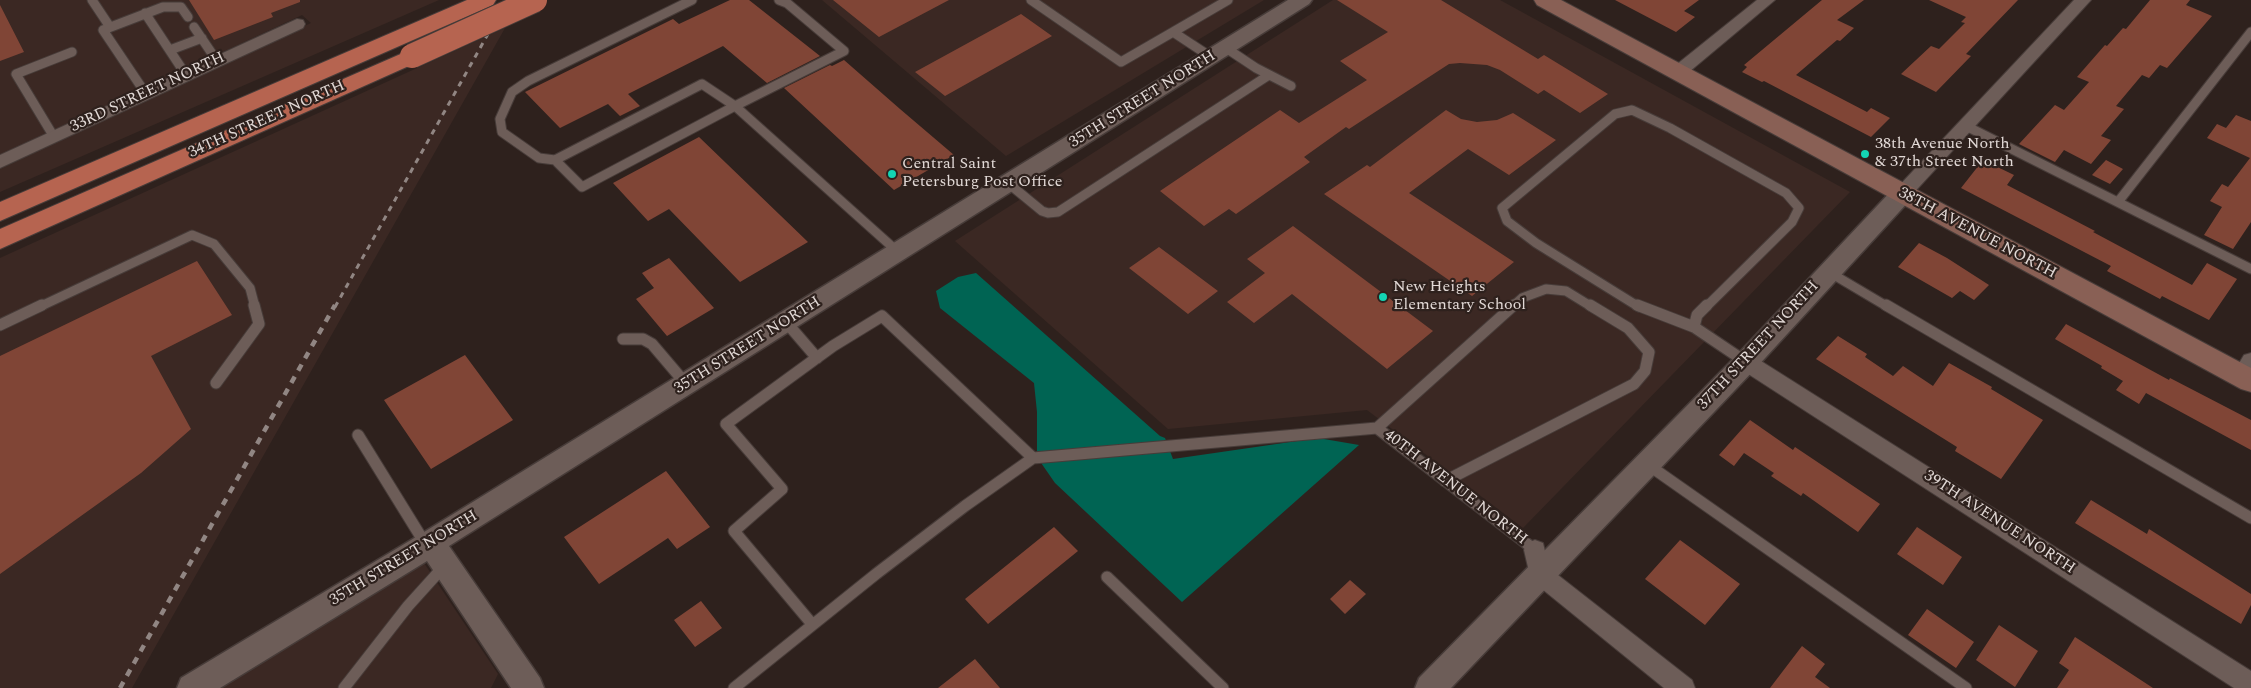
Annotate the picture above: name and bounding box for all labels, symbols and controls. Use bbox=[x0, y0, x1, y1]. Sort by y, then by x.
street label: 35TH STREET NORTH bbox=[1066, 47, 1220, 153]
street label: 33RD STREET NORTH bbox=[68, 49, 228, 137]
street label: 34TH STREET NORTH bbox=[186, 77, 348, 163]
place label: 38th Avenue North & 37th Street North bbox=[1875, 135, 2014, 173]
marker: 38th Avenue North & 37th Street North bbox=[1859, 148, 1871, 160]
place label: Central Saint Petersburg Post Office bbox=[902, 155, 1063, 193]
marker: Central Saint Petersburg Post Office bbox=[886, 168, 898, 180]
street label: 38TH AVENUE NORTH bbox=[1895, 184, 2059, 284]
place label: New Heights Elementary School bbox=[1393, 278, 1526, 316]
street label: 37TH STREET NORTH bbox=[1694, 278, 1824, 414]
marker: New Heights Elementary School bbox=[1377, 291, 1389, 303]
street label: 35TH STREET NORTH bbox=[671, 293, 825, 399]
street label: 40TH AVENUE NORTH bbox=[1380, 426, 1530, 550]
street label: 39TH AVENUE NORTH bbox=[1920, 467, 2078, 579]
street label: 35TH STREET NORTH bbox=[327, 507, 481, 611]

